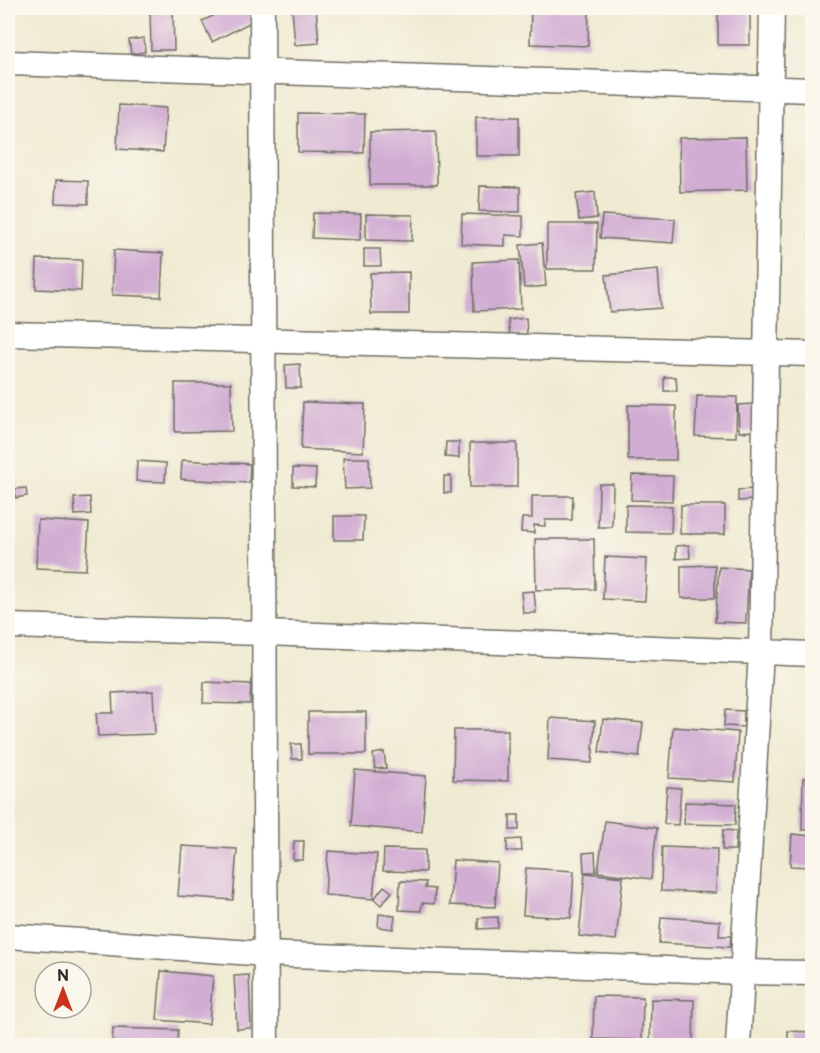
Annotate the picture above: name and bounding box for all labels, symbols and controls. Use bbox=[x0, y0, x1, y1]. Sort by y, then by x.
north arrow bbox=[33, 960, 93, 1020]
text: N bbox=[57, 967, 69, 986]

